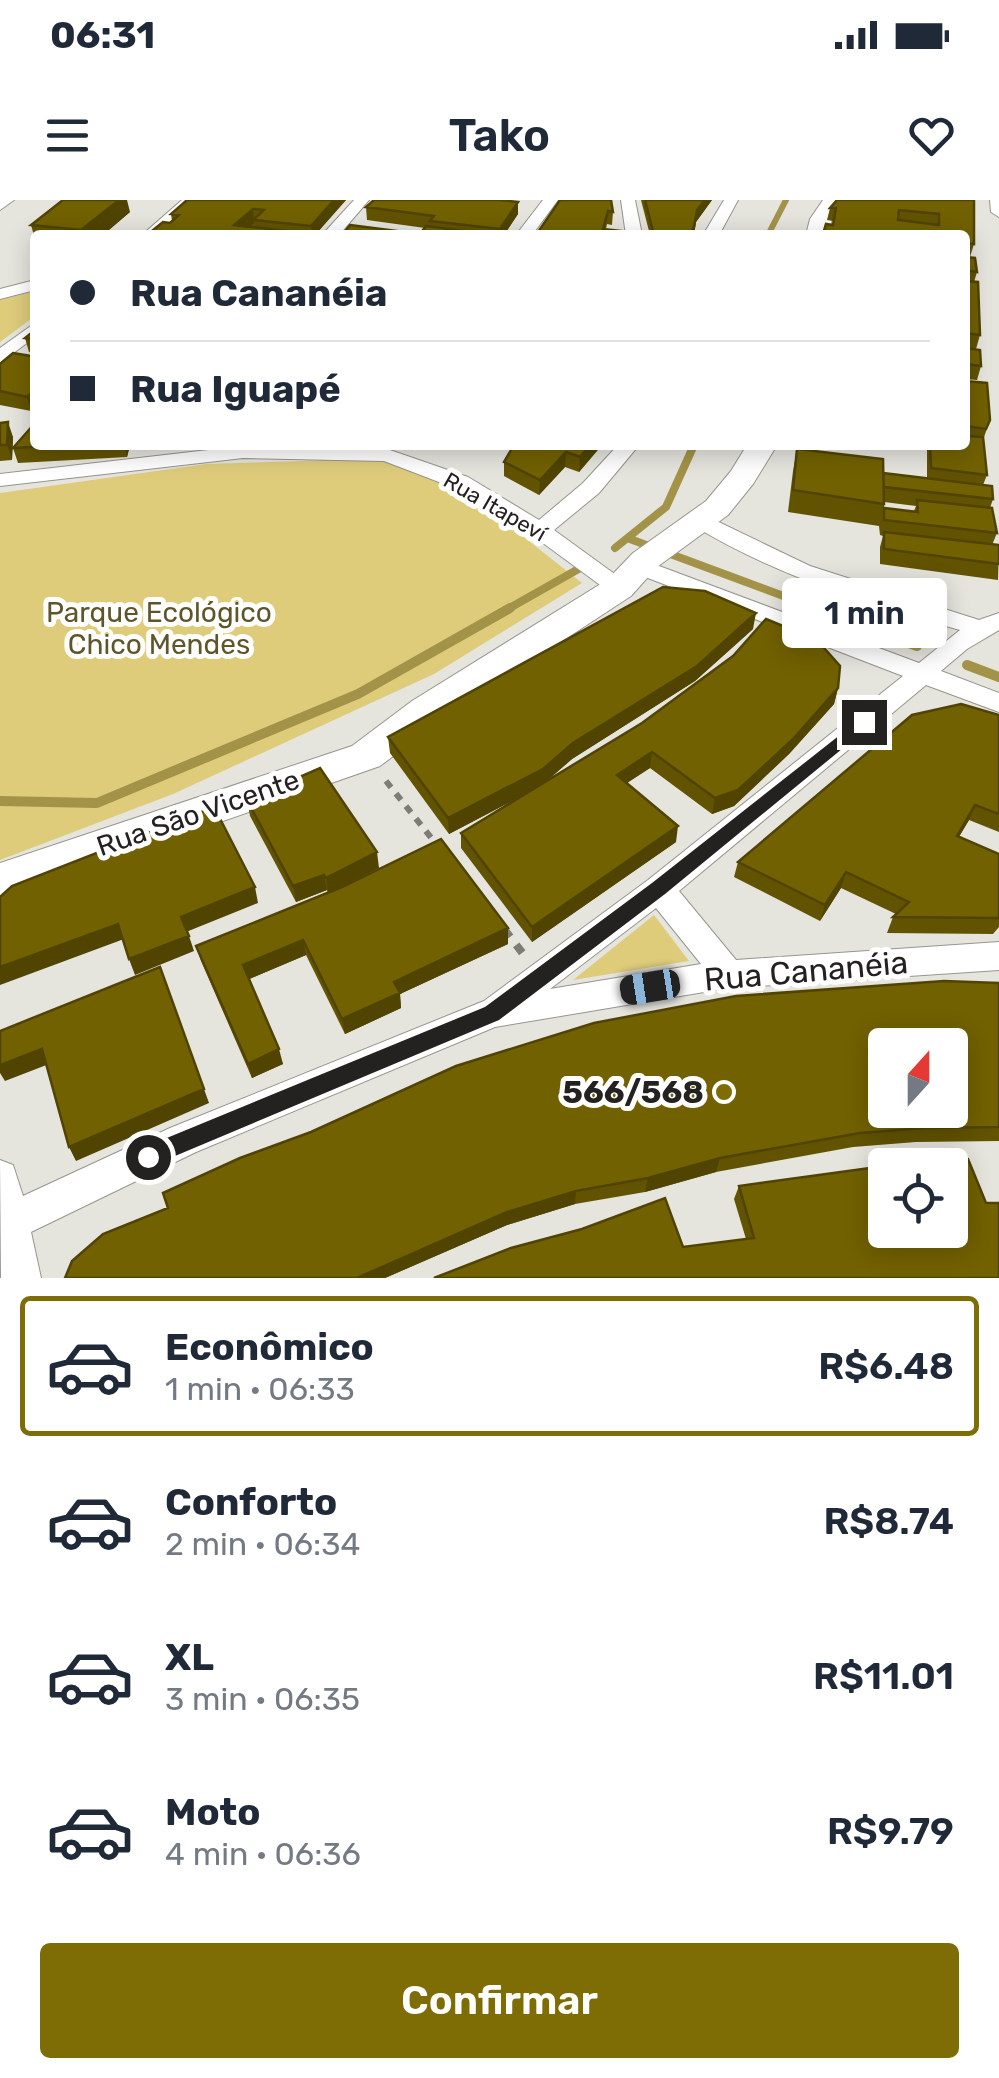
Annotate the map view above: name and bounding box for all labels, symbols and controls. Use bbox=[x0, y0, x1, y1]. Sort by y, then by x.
text: 06:31 bbox=[50, 12, 155, 58]
icon: menu bbox=[40, 108, 95, 163]
icon: heart bbox=[904, 108, 959, 163]
text: Tako bbox=[449, 109, 550, 162]
text: Rua Cananéia bbox=[130, 270, 387, 316]
text: Rua Iguapé bbox=[130, 366, 341, 412]
street label: Rua Itapeví bbox=[439, 467, 553, 548]
callout: 1 min bbox=[782, 577, 946, 647]
text: 1 min bbox=[824, 594, 905, 632]
park label: Parque Ecológico Chico Mendes bbox=[46, 596, 272, 661]
route end bbox=[842, 700, 887, 745]
street label: Rua São Vicente bbox=[92, 763, 304, 863]
street label: Rua Cananéia bbox=[702, 943, 910, 999]
car bbox=[618, 967, 682, 1007]
north arrow bbox=[868, 1028, 968, 1128]
map controls bbox=[868, 1028, 968, 1248]
place label: 566/568 bbox=[562, 1073, 704, 1111]
marker: 566/568 bbox=[713, 1081, 735, 1103]
route start bbox=[126, 1135, 171, 1180]
button: locate bbox=[868, 1148, 968, 1248]
icon: car bbox=[45, 1321, 135, 1411]
text: Econômico bbox=[165, 1324, 374, 1370]
text: R$6.48 bbox=[818, 1343, 954, 1389]
text: 1 min · 06:33 bbox=[165, 1370, 355, 1408]
icon: car bbox=[45, 1476, 135, 1566]
text: Conforto bbox=[165, 1479, 337, 1525]
text: R$8.74 bbox=[823, 1498, 954, 1544]
text: 2 min · 06:34 bbox=[165, 1525, 360, 1563]
icon: car bbox=[45, 1631, 135, 1721]
text: XL bbox=[165, 1634, 214, 1680]
text: R$11.01 bbox=[813, 1653, 954, 1699]
text: 3 min · 06:35 bbox=[165, 1680, 360, 1718]
icon: car bbox=[45, 1786, 135, 1876]
text: Moto bbox=[165, 1789, 261, 1835]
text: R$9.79 bbox=[827, 1808, 954, 1854]
text: 4 min · 06:36 bbox=[165, 1835, 361, 1873]
button: Confirmar bbox=[40, 1943, 959, 2058]

